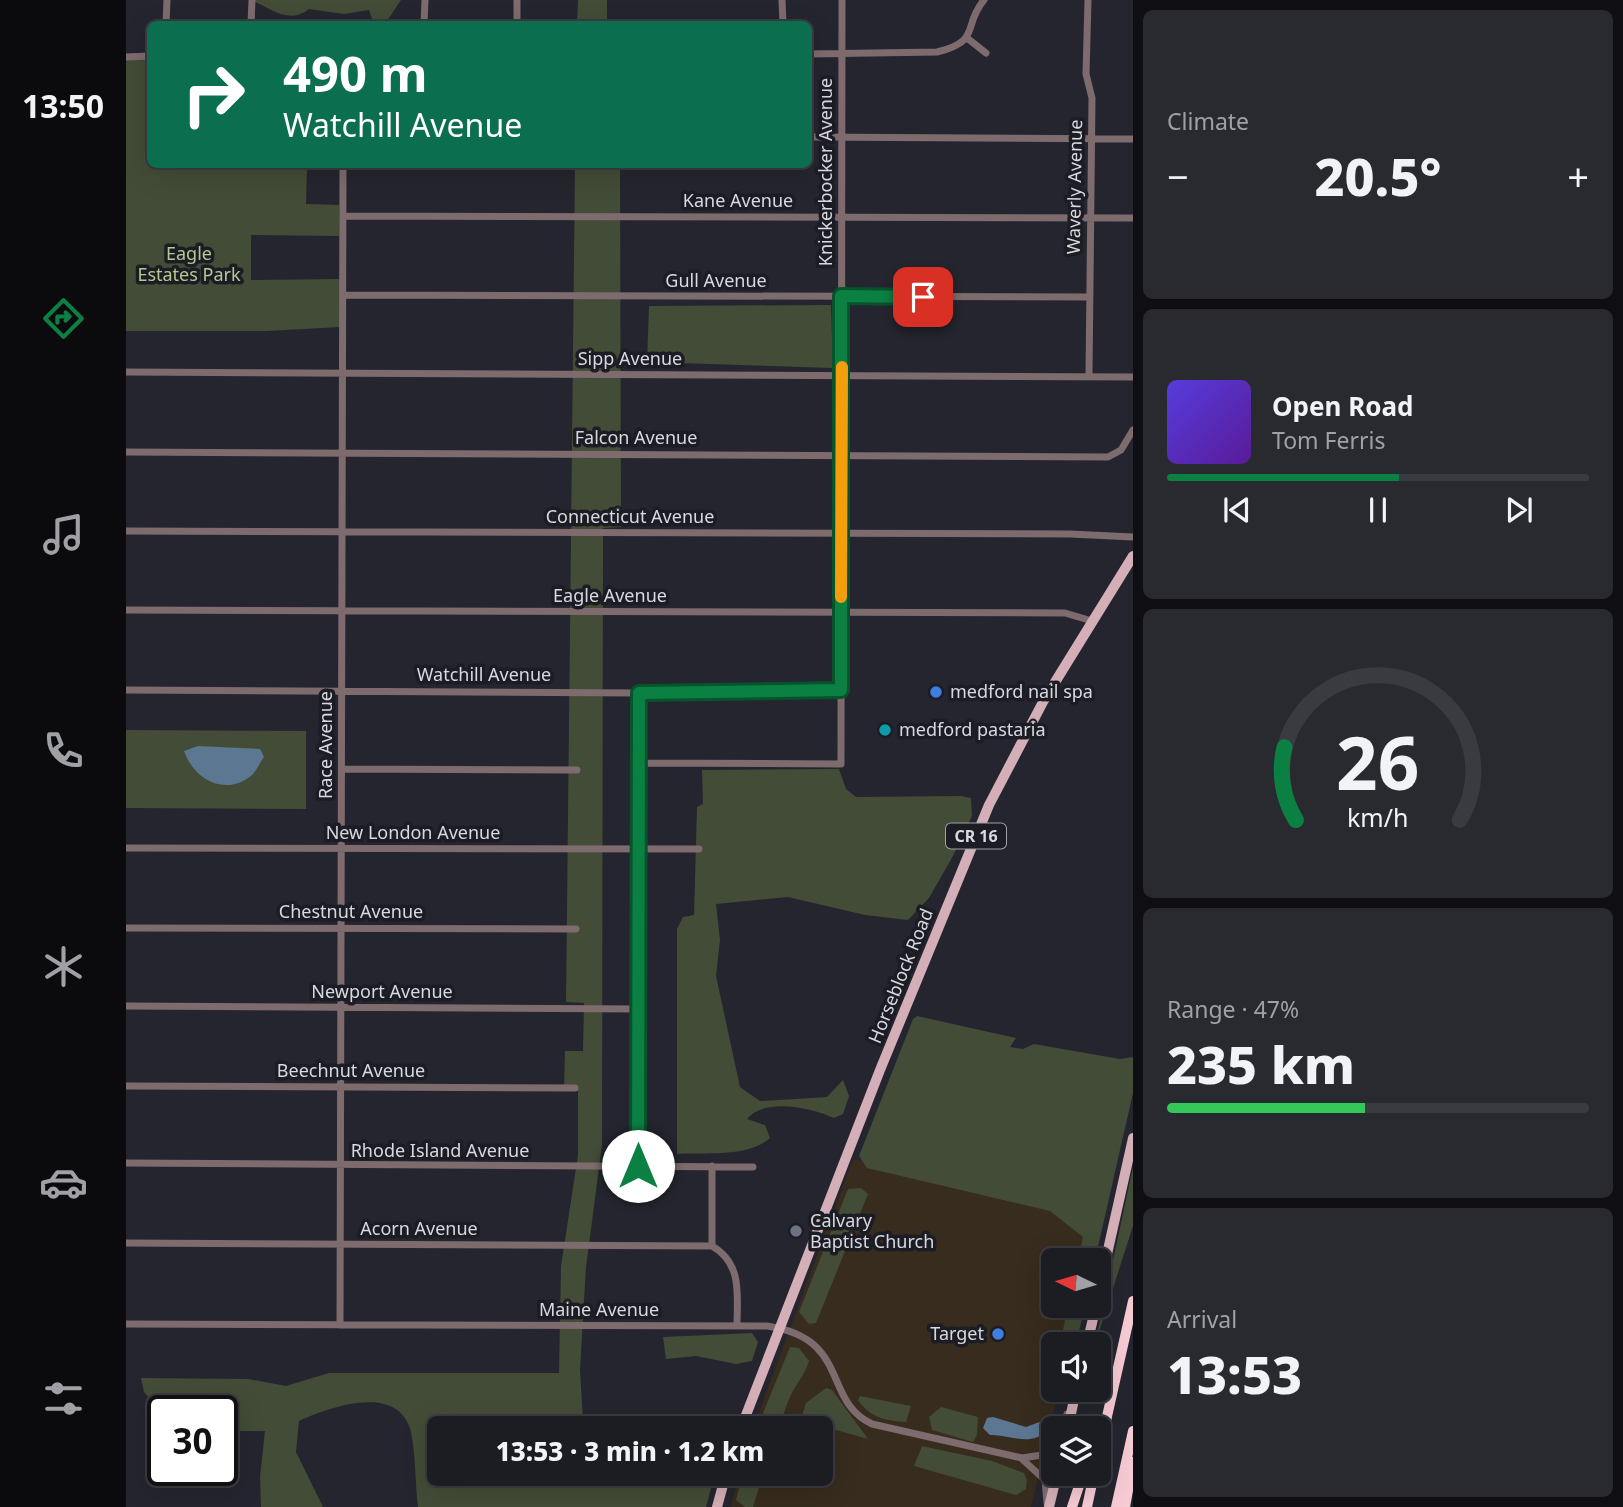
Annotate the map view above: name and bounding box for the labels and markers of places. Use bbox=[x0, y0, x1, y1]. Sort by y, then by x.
pin bbox=[893, 267, 953, 327]
place label: medford nail spa bbox=[950, 679, 1093, 703]
marker: medford nail spa bbox=[928, 684, 944, 700]
place label: medford pastaria bbox=[899, 717, 1046, 741]
marker: medford pastaria bbox=[877, 722, 893, 738]
place label: Calvary Baptist Church bbox=[810, 1208, 934, 1253]
marker: Calvary Baptist Church bbox=[788, 1223, 804, 1239]
place label: Target bbox=[930, 1321, 985, 1345]
marker: Target bbox=[990, 1326, 1006, 1342]

